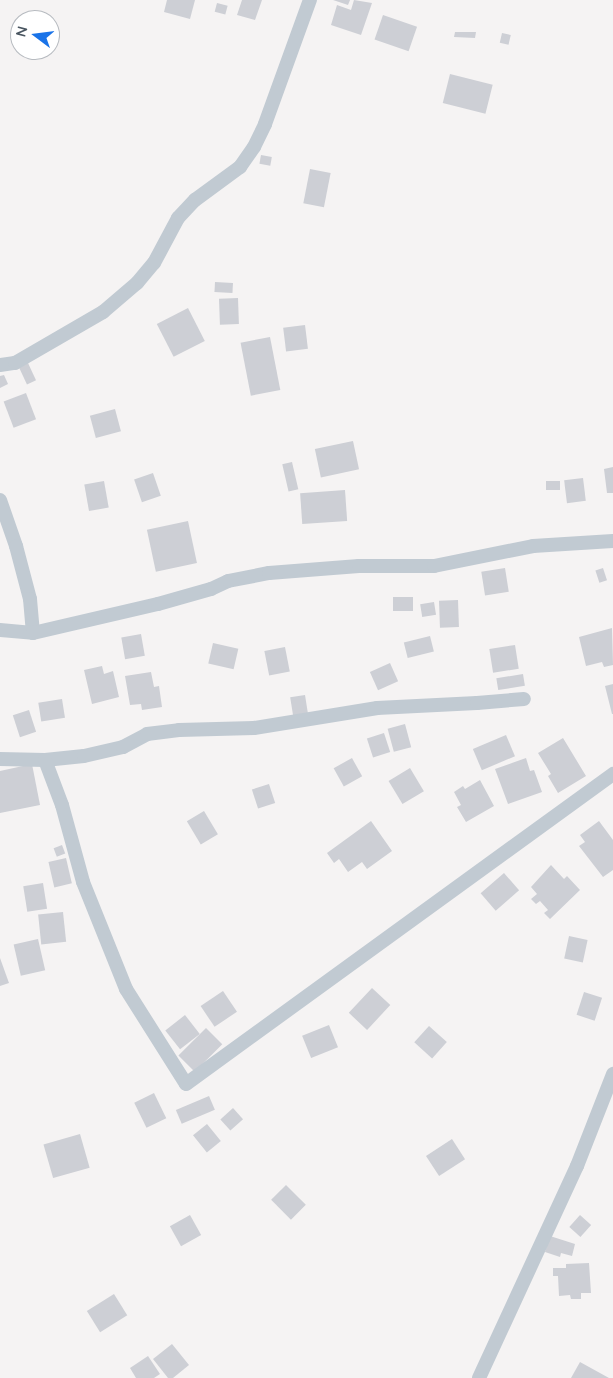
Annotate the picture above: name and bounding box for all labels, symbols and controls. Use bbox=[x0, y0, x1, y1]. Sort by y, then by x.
north arrow bbox=[10, 10, 60, 60]
text: N bbox=[11, 24, 32, 39]

